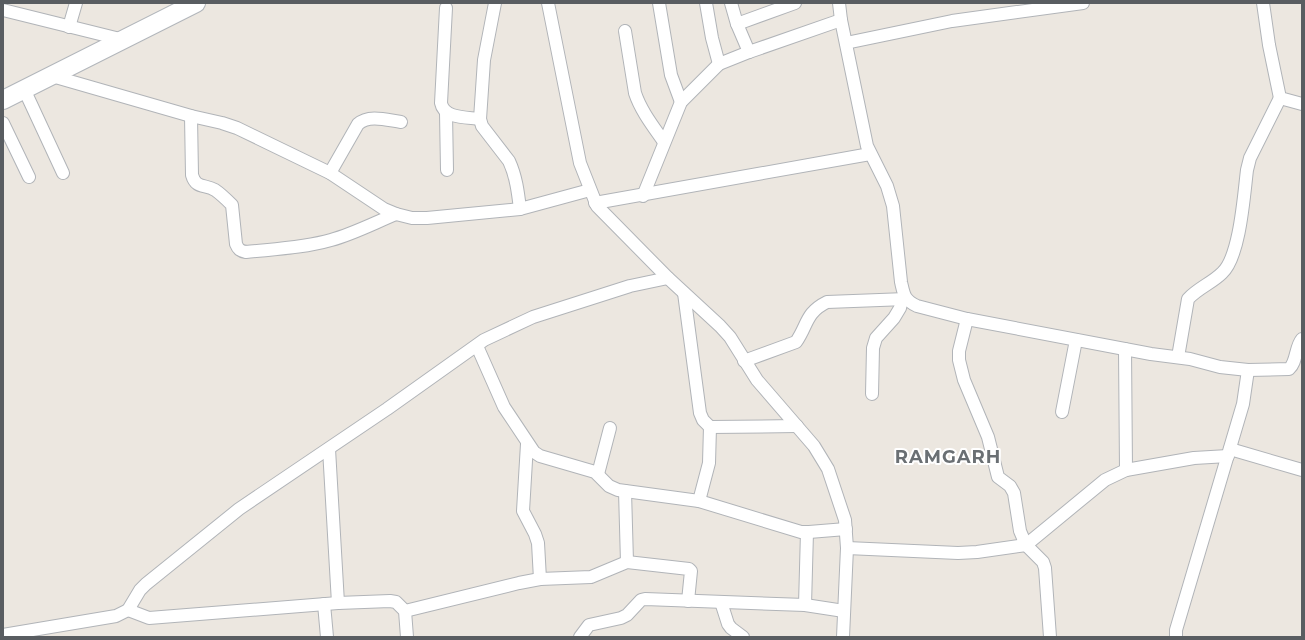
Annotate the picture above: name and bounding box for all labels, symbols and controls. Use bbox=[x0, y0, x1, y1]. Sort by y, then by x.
district label: RAMGARH bbox=[895, 446, 1001, 468]

